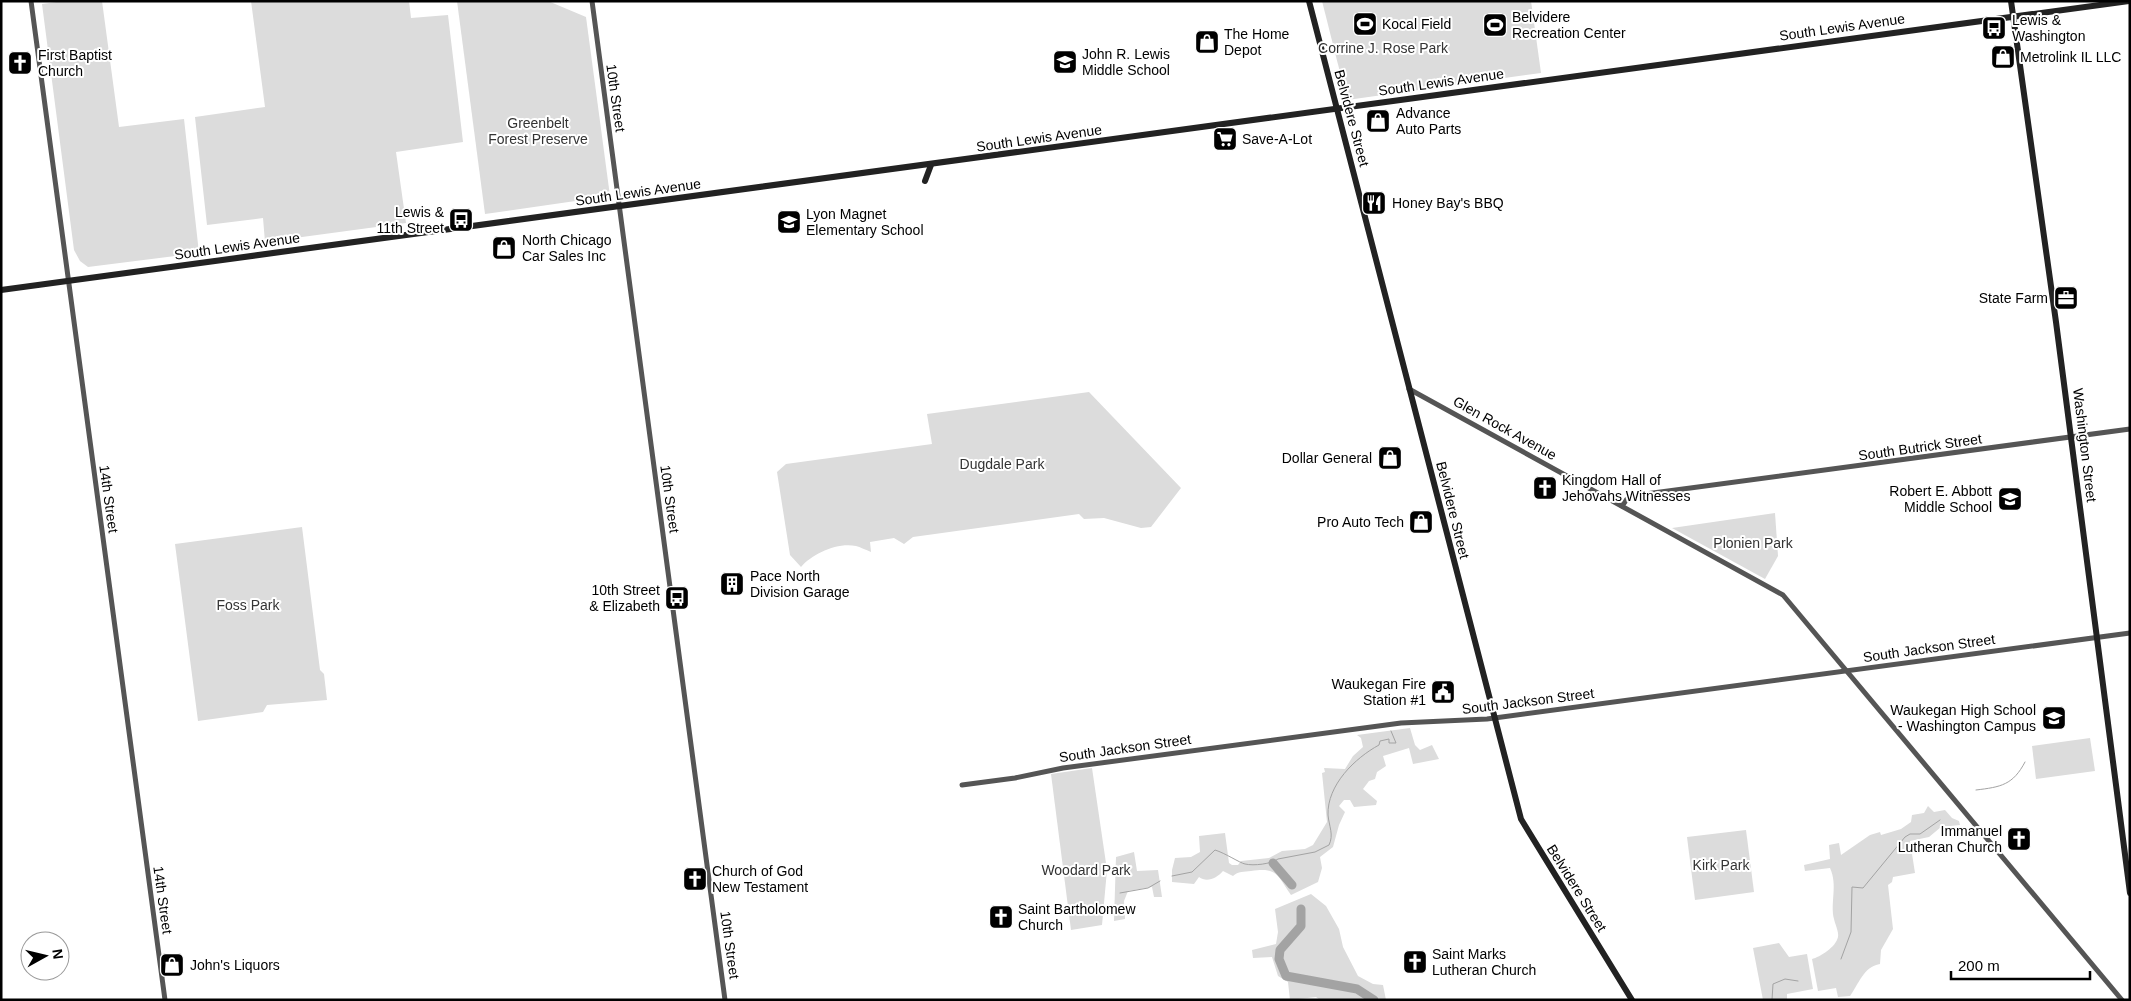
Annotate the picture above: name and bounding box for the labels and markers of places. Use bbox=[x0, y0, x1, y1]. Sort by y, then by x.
place label: Belvidere Recreation Center bbox=[1512, 9, 1626, 41]
sports icon: Kocal Field bbox=[1352, 11, 1378, 37]
sports icon: Belvidere Recreation Center bbox=[1482, 12, 1508, 38]
place label: Lewis & Washington bbox=[2012, 12, 2085, 44]
bus stop icon: Lewis & Washington bbox=[1981, 15, 2007, 41]
place label: Kocal Field bbox=[1382, 16, 1451, 32]
place label: The Home Depot bbox=[1224, 26, 1290, 58]
shop icon: The Home Depot bbox=[1194, 29, 1220, 55]
shop icon: Metrolink IL LLC bbox=[1990, 44, 2016, 70]
place label: John R. Lewis Middle School bbox=[1082, 46, 1170, 78]
place label: First Baptist Church bbox=[38, 47, 112, 79]
school or university icon: John R. Lewis Middle School bbox=[1052, 49, 1078, 75]
place label: Metrolink IL LLC bbox=[2020, 49, 2121, 65]
church icon: First Baptist Church bbox=[7, 50, 33, 76]
place label: Advance Auto Parts bbox=[1396, 105, 1461, 137]
shop icon: Advance Auto Parts bbox=[1365, 108, 1391, 134]
supermarket icon: Save-A-Lot bbox=[1212, 126, 1238, 152]
place label: Save-A-Lot bbox=[1242, 131, 1312, 147]
restaurant icon: Honey Bay's BBQ bbox=[1361, 190, 1387, 216]
place label: Honey Bay's BBQ bbox=[1392, 195, 1504, 211]
place label: Lewis & 11th Street bbox=[377, 204, 445, 236]
place label: Lyon Magnet Elementary School bbox=[806, 206, 924, 238]
bus stop icon: Lewis & 11th Street bbox=[448, 207, 474, 233]
school or university icon: Lyon Magnet Elementary School bbox=[776, 209, 802, 235]
place label: North Chicago Car Sales Inc bbox=[522, 232, 612, 264]
shop icon: North Chicago Car Sales Inc bbox=[491, 235, 517, 261]
office icon: State Farm bbox=[2053, 285, 2079, 311]
place label: State Farm bbox=[1979, 290, 2048, 306]
shop icon: Dollar General bbox=[1377, 445, 1403, 471]
place label: Dollar General bbox=[1282, 450, 1372, 466]
place label: Kingdom Hall of Jehovahs Witnesses bbox=[1562, 472, 1690, 504]
church icon: Kingdom Hall of Jehovahs Witnesses bbox=[1532, 475, 1558, 501]
place label: Robert E. Abbott Middle School bbox=[1889, 483, 1992, 515]
school or university icon: Robert E. Abbott Middle School bbox=[1997, 486, 2023, 512]
shop icon: Pro Auto Tech bbox=[1408, 509, 1434, 535]
place label: Pro Auto Tech bbox=[1317, 514, 1404, 530]
place label: Pace North Division Garage bbox=[750, 568, 850, 600]
building icon: Pace North Division Garage bbox=[719, 571, 745, 597]
place label: 10th Street & Elizabeth bbox=[589, 582, 660, 614]
bus stop icon: 10th Street & Elizabeth bbox=[664, 585, 690, 611]
place label: Waukegan Fire Station #1 bbox=[1332, 676, 1426, 708]
public building icon: Waukegan Fire Station #1 bbox=[1430, 679, 1456, 705]
place label: Waukegan High School - Washington Campus bbox=[1890, 702, 2036, 734]
school or university icon: Waukegan High School - Washington Campus bbox=[2041, 705, 2067, 731]
place label: Immanuel Lutheran Church bbox=[1898, 823, 2002, 855]
church icon: Immanuel Lutheran Church bbox=[2006, 826, 2032, 852]
place label: Church of God New Testament bbox=[712, 863, 808, 895]
church icon: Church of God New Testament bbox=[682, 866, 708, 892]
place label: Saint Bartholomew Church bbox=[1018, 901, 1136, 933]
church icon: Saint Bartholomew Church bbox=[988, 904, 1014, 930]
place label: Saint Marks Lutheran Church bbox=[1432, 946, 1536, 978]
church icon: Saint Marks Lutheran Church bbox=[1402, 949, 1428, 975]
shop icon: John's Liquors bbox=[159, 952, 185, 978]
place label: John's Liquors bbox=[190, 957, 280, 973]

